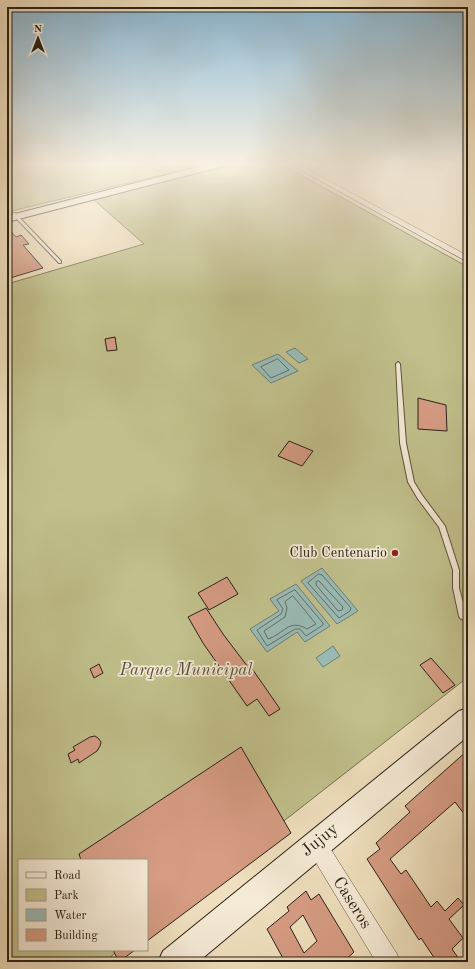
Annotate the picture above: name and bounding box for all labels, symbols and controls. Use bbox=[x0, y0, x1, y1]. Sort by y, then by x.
north arrow bbox=[18, 18, 58, 58]
text: N bbox=[34, 24, 43, 35]
place label: Club Centenario bbox=[290, 546, 387, 560]
marker: Club Centenario bbox=[390, 548, 400, 558]
park label: Parque Municipal bbox=[119, 662, 252, 679]
street label: Jujuy bbox=[298, 820, 342, 860]
legend bbox=[18, 859, 148, 951]
text: Road bbox=[54, 870, 81, 882]
street label: Caseros bbox=[329, 874, 375, 932]
text: Park bbox=[54, 890, 79, 902]
text: Water bbox=[54, 910, 87, 922]
text: Building bbox=[54, 930, 98, 942]

